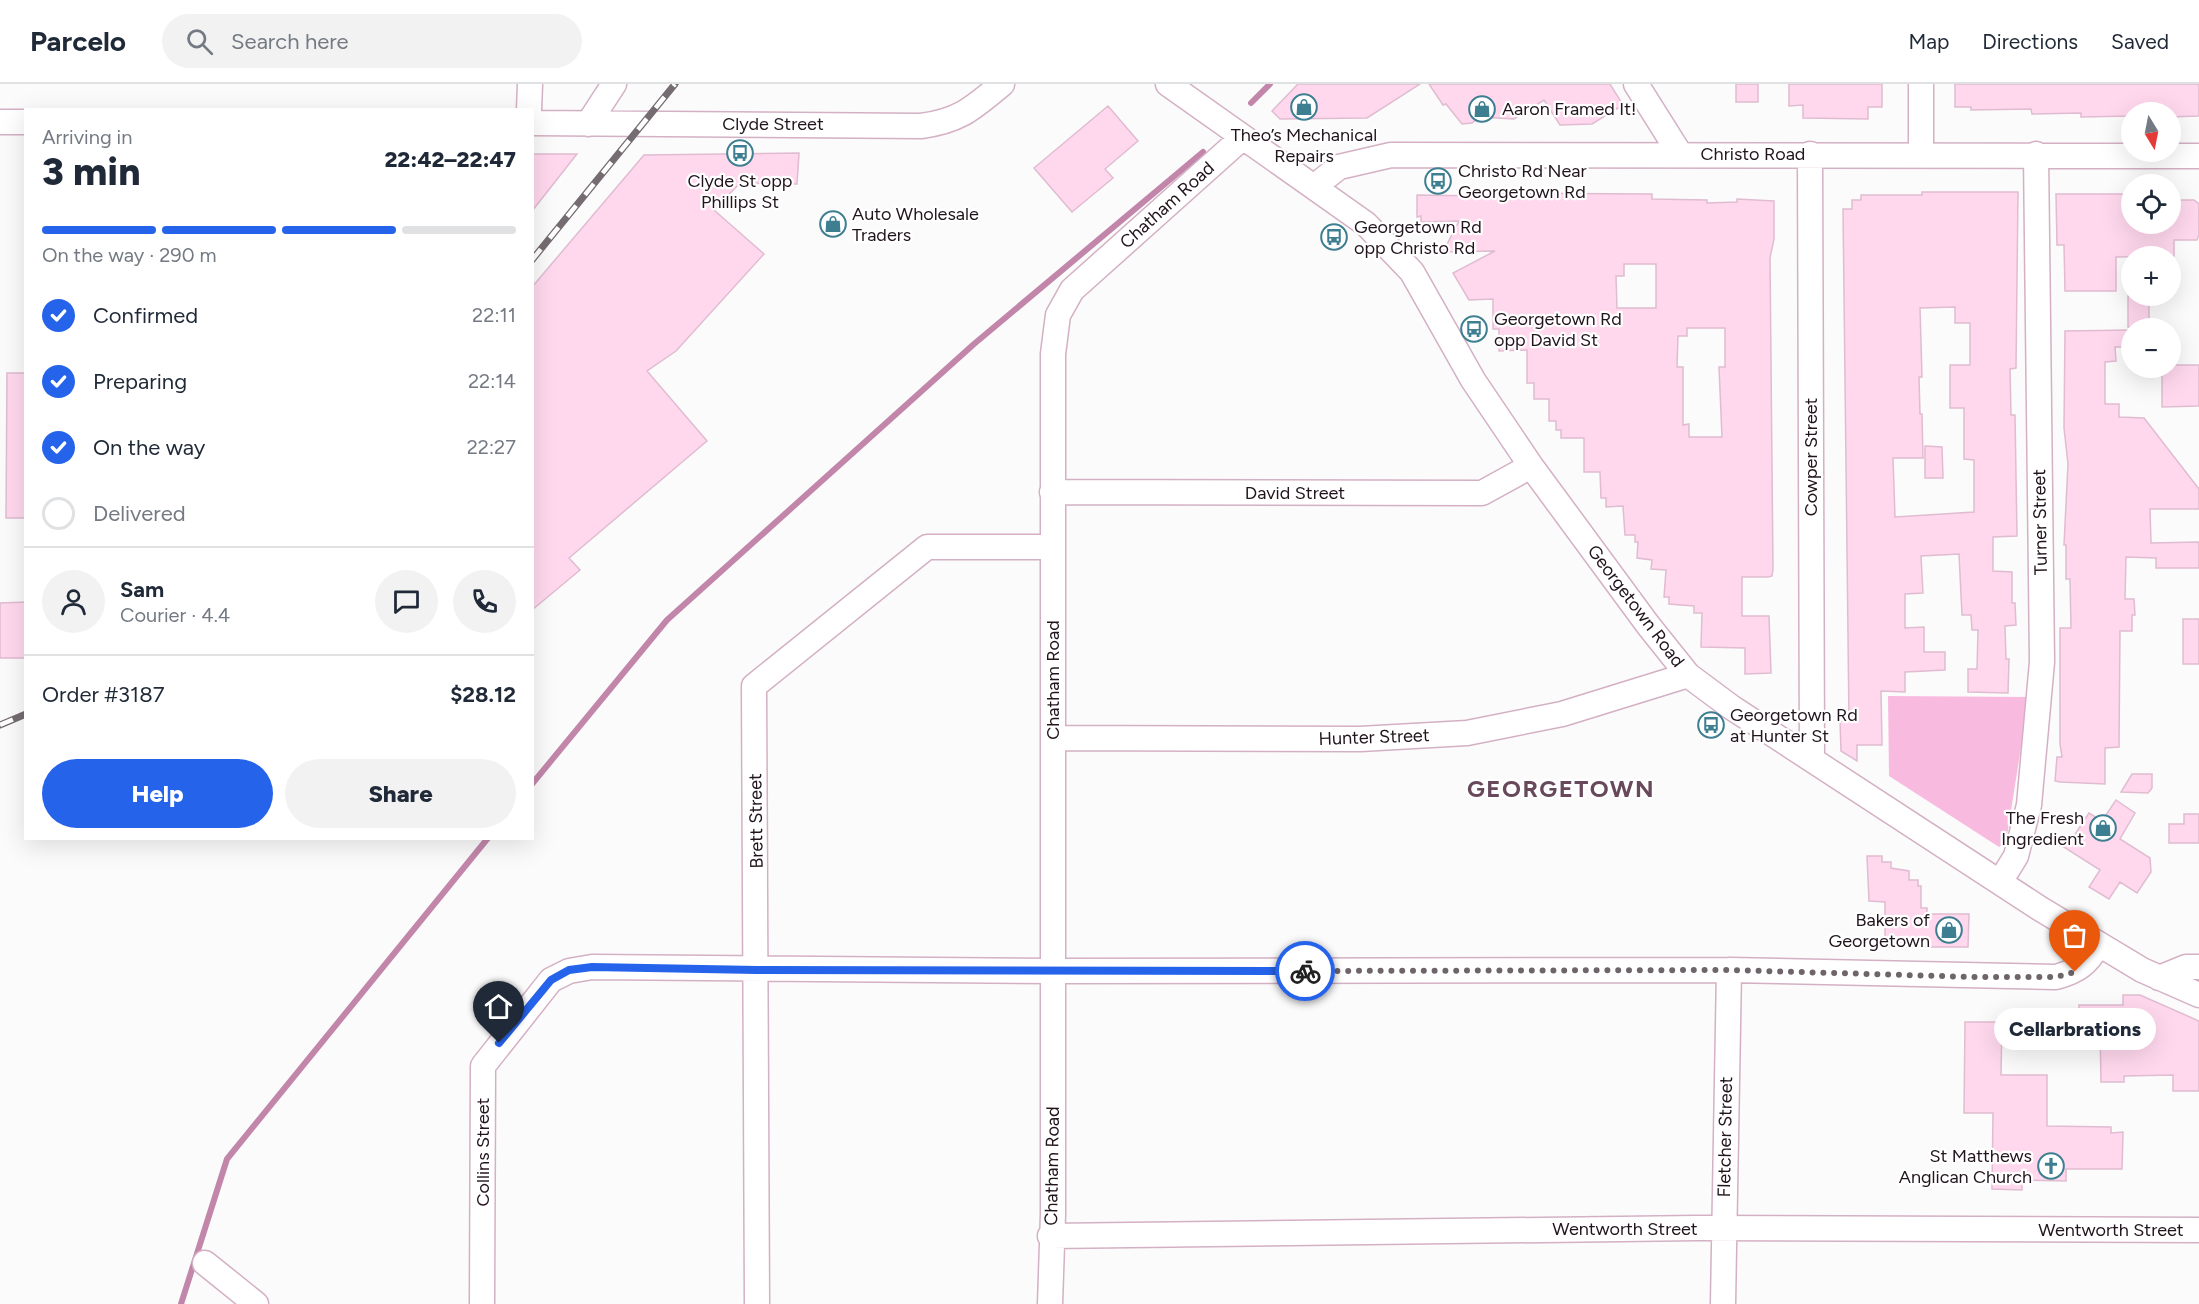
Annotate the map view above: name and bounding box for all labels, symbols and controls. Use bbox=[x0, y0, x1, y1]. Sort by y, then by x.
search box bbox=[162, 14, 582, 68]
text: Parcelo bbox=[30, 24, 126, 58]
icon: search bbox=[183, 25, 216, 58]
text: Search here bbox=[231, 28, 349, 55]
text: Map bbox=[1908, 29, 1949, 54]
text: Directions bbox=[1982, 29, 2078, 54]
text: Saved bbox=[2111, 29, 2169, 54]
shop icon: Theo’s Mechanical Repairs bbox=[1289, 92, 1319, 122]
shop icon: Aaron Framed It! bbox=[1467, 94, 1497, 124]
place label: Aaron Framed It! bbox=[1502, 98, 1636, 120]
north arrow bbox=[2121, 102, 2181, 162]
map controls bbox=[2121, 102, 2181, 378]
street label: Clyde Street bbox=[722, 113, 824, 135]
place label: Theo’s Mechanical Repairs bbox=[1231, 124, 1377, 167]
text: Arriving in bbox=[42, 125, 132, 149]
bus stop icon: Clyde St opp Phillips St bbox=[725, 138, 755, 168]
street label: Christo Road bbox=[1701, 143, 1805, 165]
text: 22:42–22:47 bbox=[384, 146, 516, 173]
text: 3 min bbox=[42, 148, 140, 195]
street label: Chatham Road bbox=[1115, 157, 1219, 253]
place label: Christo Rd Near Georgetown Rd bbox=[1458, 160, 1587, 203]
bus stop icon: Christo Rd Near Georgetown Rd bbox=[1423, 166, 1453, 196]
place label: Clyde St opp Phillips St bbox=[687, 170, 793, 213]
button: locate bbox=[2121, 174, 2181, 234]
place label: Auto Wholesale Traders bbox=[852, 203, 979, 246]
shop icon: Auto Wholesale Traders bbox=[818, 209, 848, 239]
place label: Georgetown Rd opp Christo Rd bbox=[1354, 216, 1482, 259]
bus stop icon: Georgetown Rd opp Christo Rd bbox=[1319, 222, 1349, 252]
text: On the way · 290 m bbox=[42, 243, 216, 267]
button: + bbox=[2121, 246, 2181, 306]
icon: check bbox=[42, 299, 75, 332]
text: Confirmed bbox=[93, 302, 198, 329]
text: 22:11 bbox=[472, 303, 516, 327]
place label: Georgetown Rd opp David St bbox=[1494, 308, 1622, 351]
bus stop icon: Georgetown Rd opp David St bbox=[1459, 314, 1489, 344]
button: − bbox=[2121, 318, 2181, 378]
icon: check bbox=[42, 365, 75, 398]
text: Preparing bbox=[93, 368, 187, 395]
text: 22:14 bbox=[468, 369, 516, 393]
street label: Cowper Street bbox=[1800, 397, 1822, 516]
icon: check bbox=[42, 431, 75, 464]
text: On the way bbox=[93, 434, 205, 461]
text: 22:27 bbox=[467, 435, 516, 459]
street label: Turner Street bbox=[2028, 469, 2052, 575]
street label: David Street bbox=[1245, 482, 1345, 504]
text: Delivered bbox=[93, 500, 186, 527]
street label: Georgetown Road bbox=[1583, 541, 1689, 671]
button: person bbox=[42, 570, 105, 633]
button: chat bbox=[375, 570, 438, 633]
button: phone bbox=[453, 570, 516, 633]
text: Sam bbox=[120, 576, 164, 603]
text: Courier · 4.4 bbox=[120, 603, 230, 627]
street label: Chatham Road bbox=[1042, 620, 1064, 740]
text: Order #3187 bbox=[42, 681, 165, 708]
text: $28.12 bbox=[450, 681, 516, 708]
place label: Georgetown Rd at Hunter St bbox=[1730, 704, 1858, 747]
bus stop icon: Georgetown Rd at Hunter St bbox=[1696, 710, 1726, 740]
street label: Hunter Street bbox=[1318, 724, 1430, 750]
button: Help bbox=[42, 759, 273, 828]
button: Share bbox=[285, 759, 516, 828]
street label: Brett Street bbox=[744, 773, 768, 869]
district label: GEORGETOWN bbox=[1467, 774, 1655, 803]
place label: The Fresh Ingredient bbox=[2001, 807, 2084, 850]
shop icon: The Fresh Ingredient bbox=[2088, 813, 2118, 843]
place label: Bakers of Georgetown bbox=[1828, 909, 1930, 952]
pin bbox=[2049, 910, 2100, 972]
shop icon: Bakers of Georgetown bbox=[1934, 915, 1964, 945]
icon: bag bbox=[2058, 919, 2091, 952]
courier bbox=[1275, 941, 1335, 1001]
icon: bike bbox=[1289, 955, 1322, 988]
pin bbox=[473, 981, 524, 1043]
icon: home bbox=[482, 990, 515, 1023]
callout: Cellarbrations bbox=[1994, 1008, 2156, 1050]
text: Cellarbrations bbox=[2009, 1017, 2141, 1041]
street label: Fletcher Street bbox=[1713, 1076, 1737, 1198]
street label: Collins Street bbox=[472, 1097, 494, 1206]
street label: Chatham Road bbox=[1040, 1106, 1064, 1226]
place label: St Matthews Anglican Church bbox=[1899, 1145, 2032, 1188]
church icon: St Matthews Anglican Church bbox=[2036, 1151, 2066, 1181]
street label: Wentworth Street bbox=[1552, 1218, 1698, 1240]
street label: Wentworth Street bbox=[2038, 1219, 2184, 1241]

